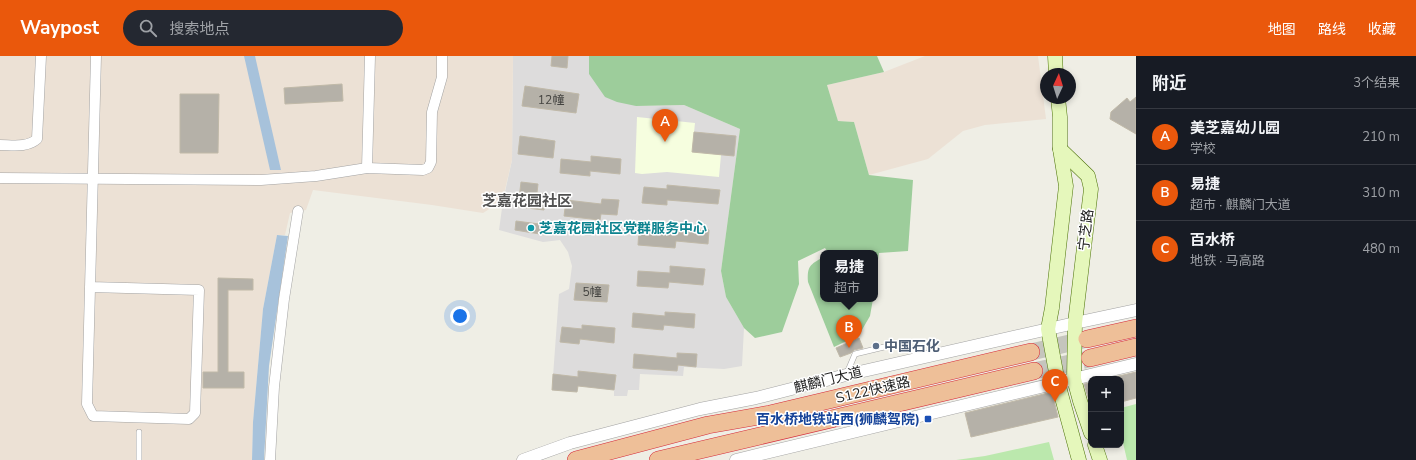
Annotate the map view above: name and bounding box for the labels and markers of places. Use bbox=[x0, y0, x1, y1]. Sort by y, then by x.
pin: A bbox=[652, 109, 678, 142]
place label: 芝嘉花园社区党群服务中心 bbox=[539, 219, 707, 238]
marker: 芝嘉花园社区党群服务中心 bbox=[526, 223, 536, 233]
pin: B bbox=[836, 315, 862, 348]
place label: 中国石化 bbox=[884, 337, 940, 356]
marker: 中国石化 bbox=[871, 341, 881, 351]
pin: C bbox=[1042, 369, 1068, 402]
place label: 百水桥地铁站西(狮麟驾院) bbox=[756, 410, 920, 429]
marker: 百水桥地铁站西(狮麟驾院) bbox=[923, 414, 933, 424]

